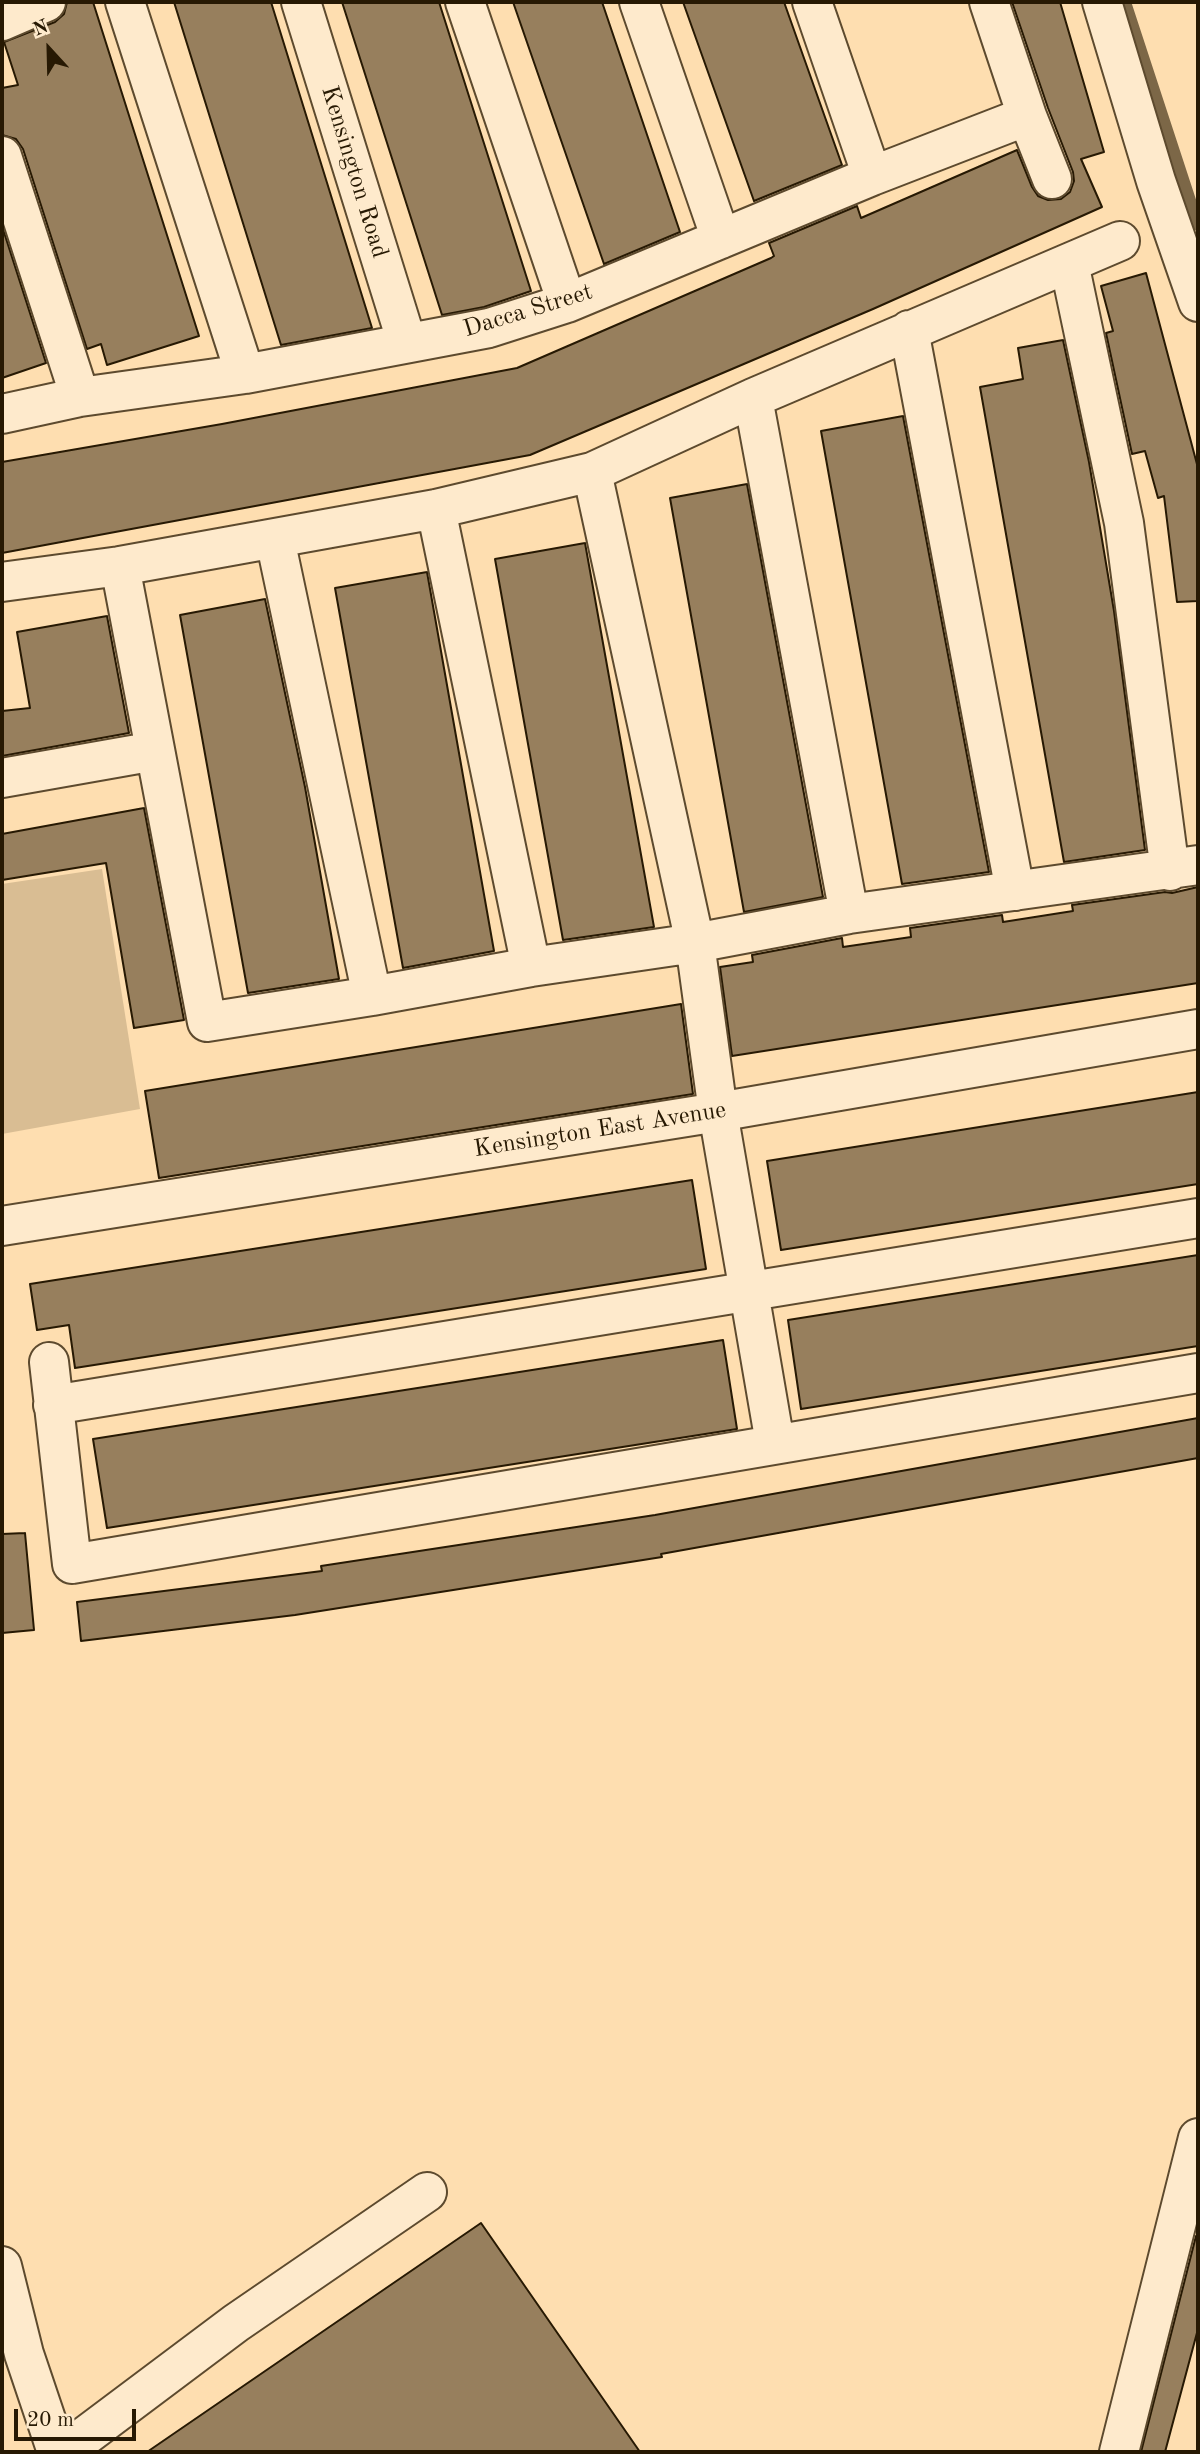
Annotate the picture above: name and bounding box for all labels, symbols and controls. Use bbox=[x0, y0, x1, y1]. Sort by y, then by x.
north arrow bbox=[14, 14, 84, 84]
text: N bbox=[31, 18, 51, 41]
street label: Kensington Road bbox=[314, 82, 394, 262]
street label: Dacca Street bbox=[460, 278, 596, 344]
street label: Kensington East Avenue bbox=[472, 1096, 728, 1164]
scale bar bbox=[18, 2394, 140, 2438]
text: 20 m bbox=[27, 2410, 74, 2431]

